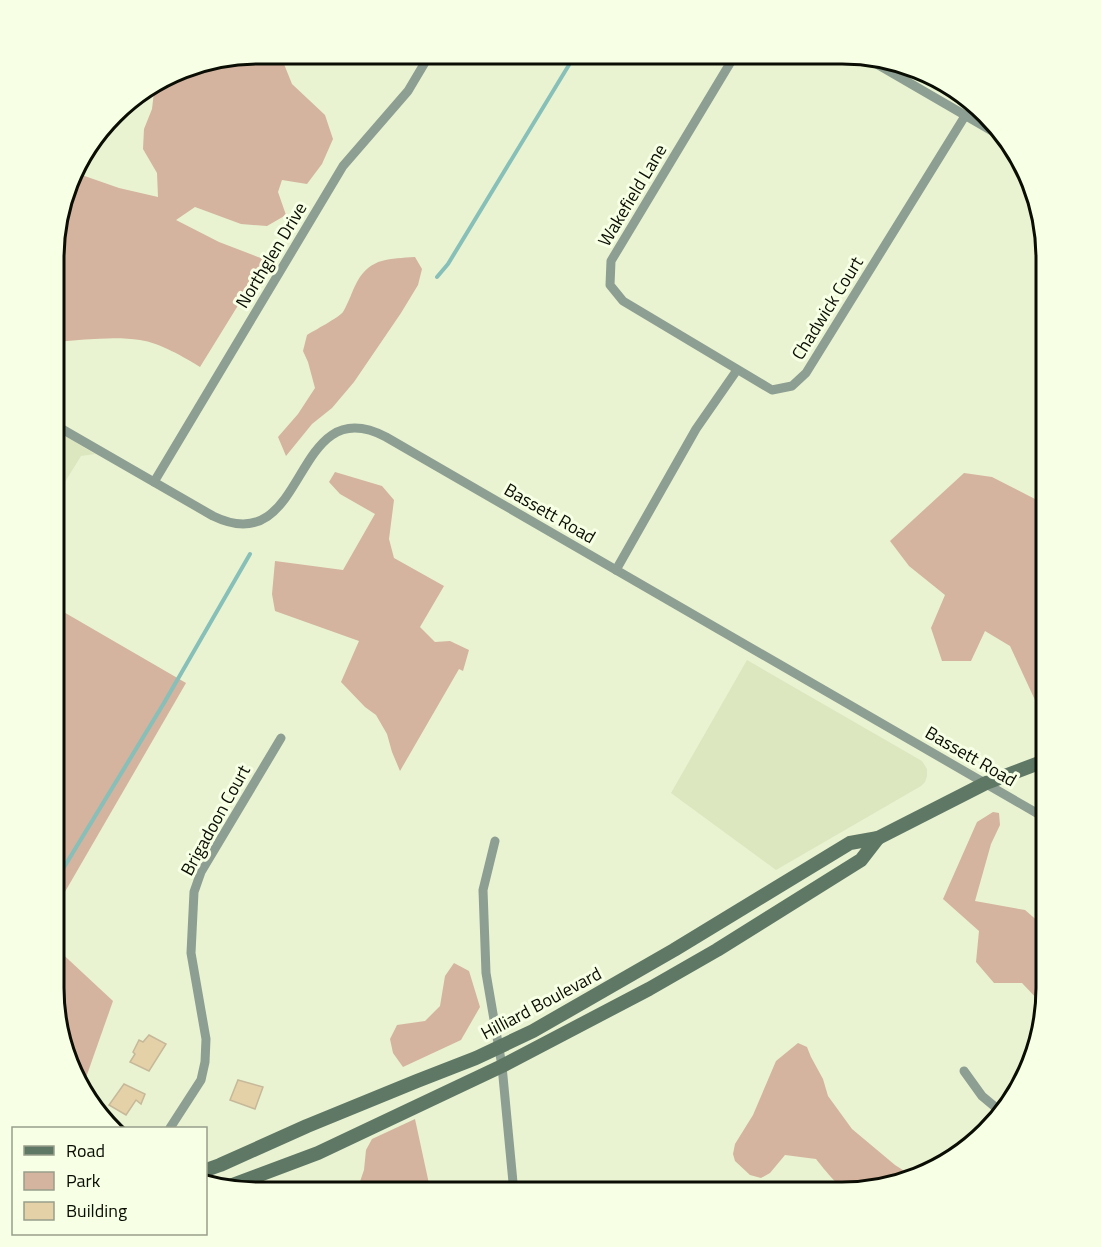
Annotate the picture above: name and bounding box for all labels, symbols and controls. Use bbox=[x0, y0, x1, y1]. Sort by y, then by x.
street label: Wakefield Lane bbox=[591, 139, 673, 251]
street label: Northglen Drive bbox=[229, 197, 313, 313]
street label: Chadwick Court bbox=[784, 251, 870, 365]
street label: Bassett Road bbox=[499, 476, 601, 550]
street label: Bassett Road bbox=[920, 719, 1022, 793]
street label: Brigadoon Court bbox=[173, 759, 257, 880]
street label: Hilliard Boulevard bbox=[476, 960, 606, 1046]
legend bbox=[12, 1127, 207, 1235]
text: Road bbox=[66, 1137, 105, 1164]
text: Park bbox=[66, 1167, 101, 1194]
text: Building bbox=[66, 1197, 127, 1224]

